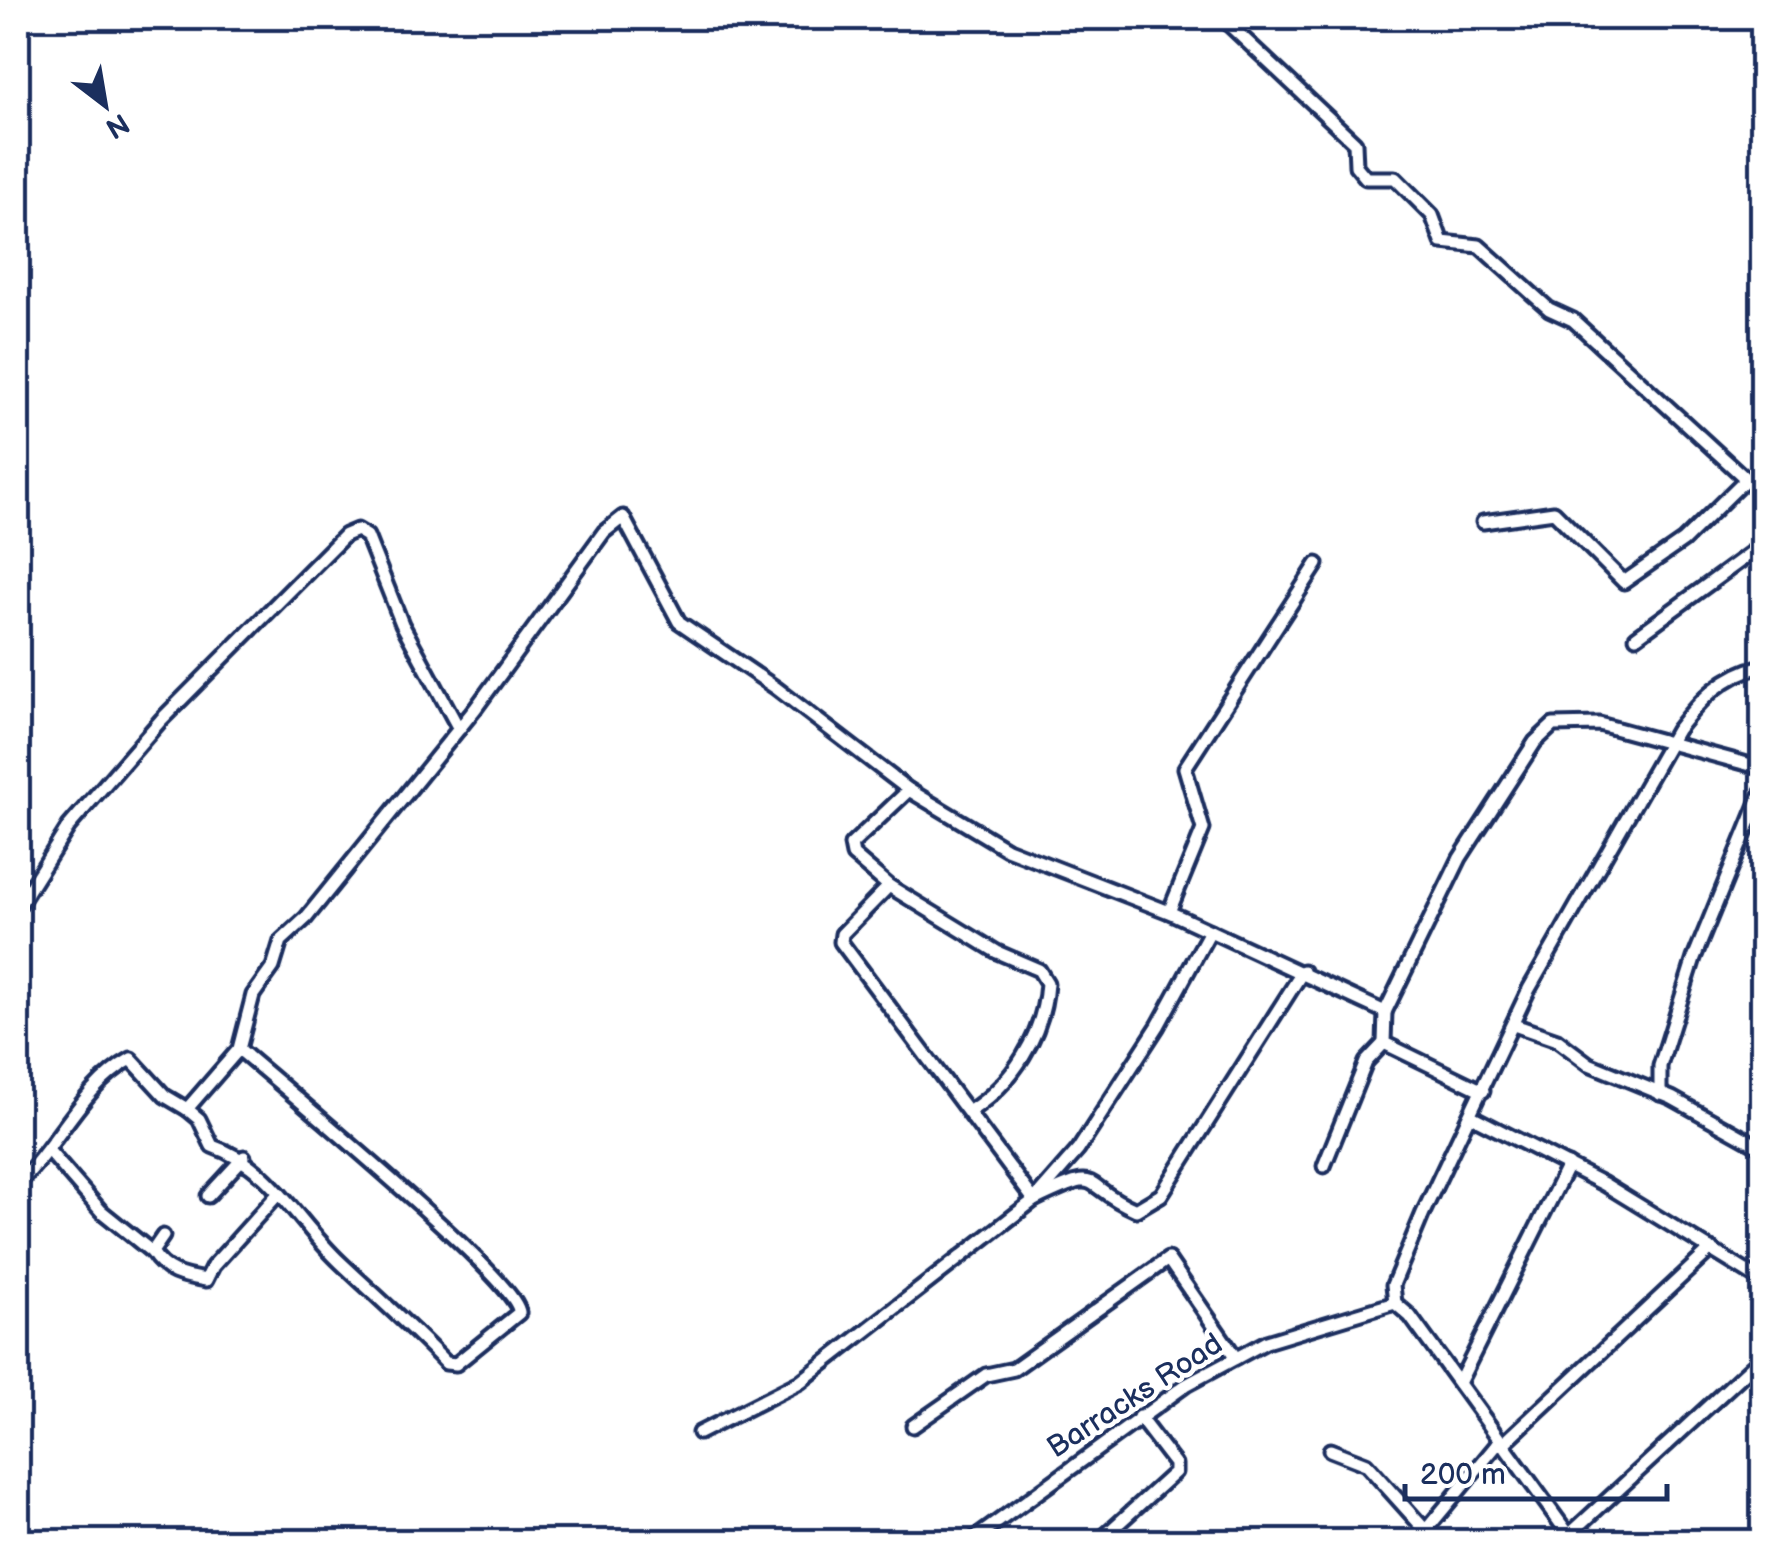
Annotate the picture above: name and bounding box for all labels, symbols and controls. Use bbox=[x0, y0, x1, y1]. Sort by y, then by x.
north arrow bbox=[55, 55, 155, 155]
text: N bbox=[100, 106, 135, 145]
street label: Barracks Road bbox=[1041, 1326, 1229, 1466]
scale bar bbox=[1405, 1439, 1668, 1501]
text: 200 m bbox=[1420, 1457, 1506, 1493]

